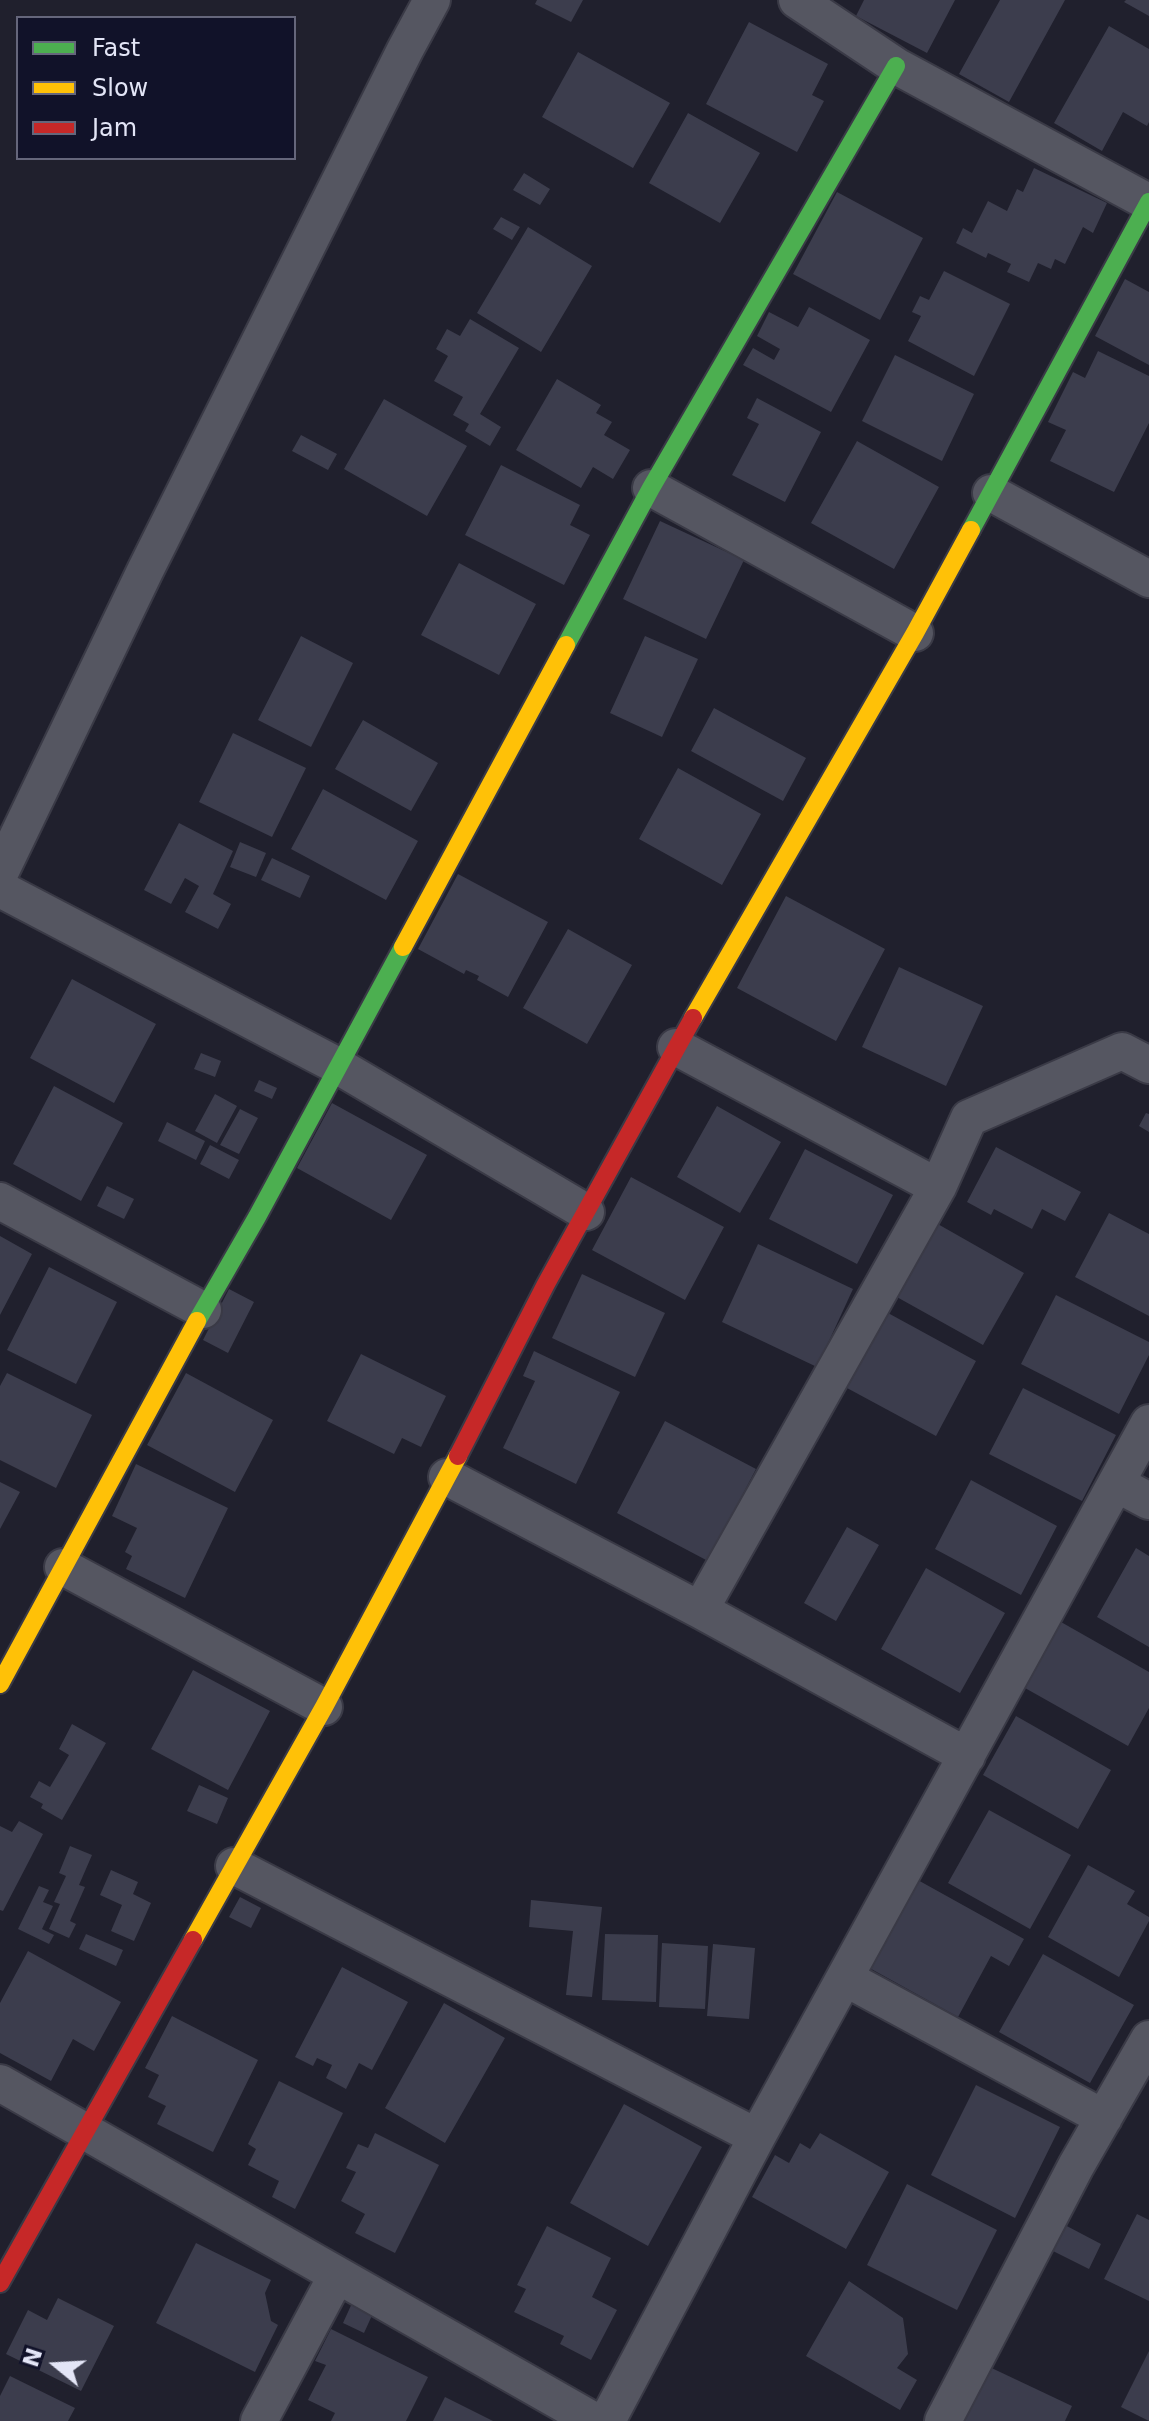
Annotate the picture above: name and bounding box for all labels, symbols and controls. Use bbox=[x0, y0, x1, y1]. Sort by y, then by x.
legend bbox=[16, 16, 296, 160]
text: Fast bbox=[92, 34, 140, 62]
text: Slow bbox=[92, 74, 148, 102]
text: Jam bbox=[92, 114, 137, 142]
north arrow bbox=[16, 2325, 96, 2405]
text: N bbox=[18, 2345, 47, 2370]

